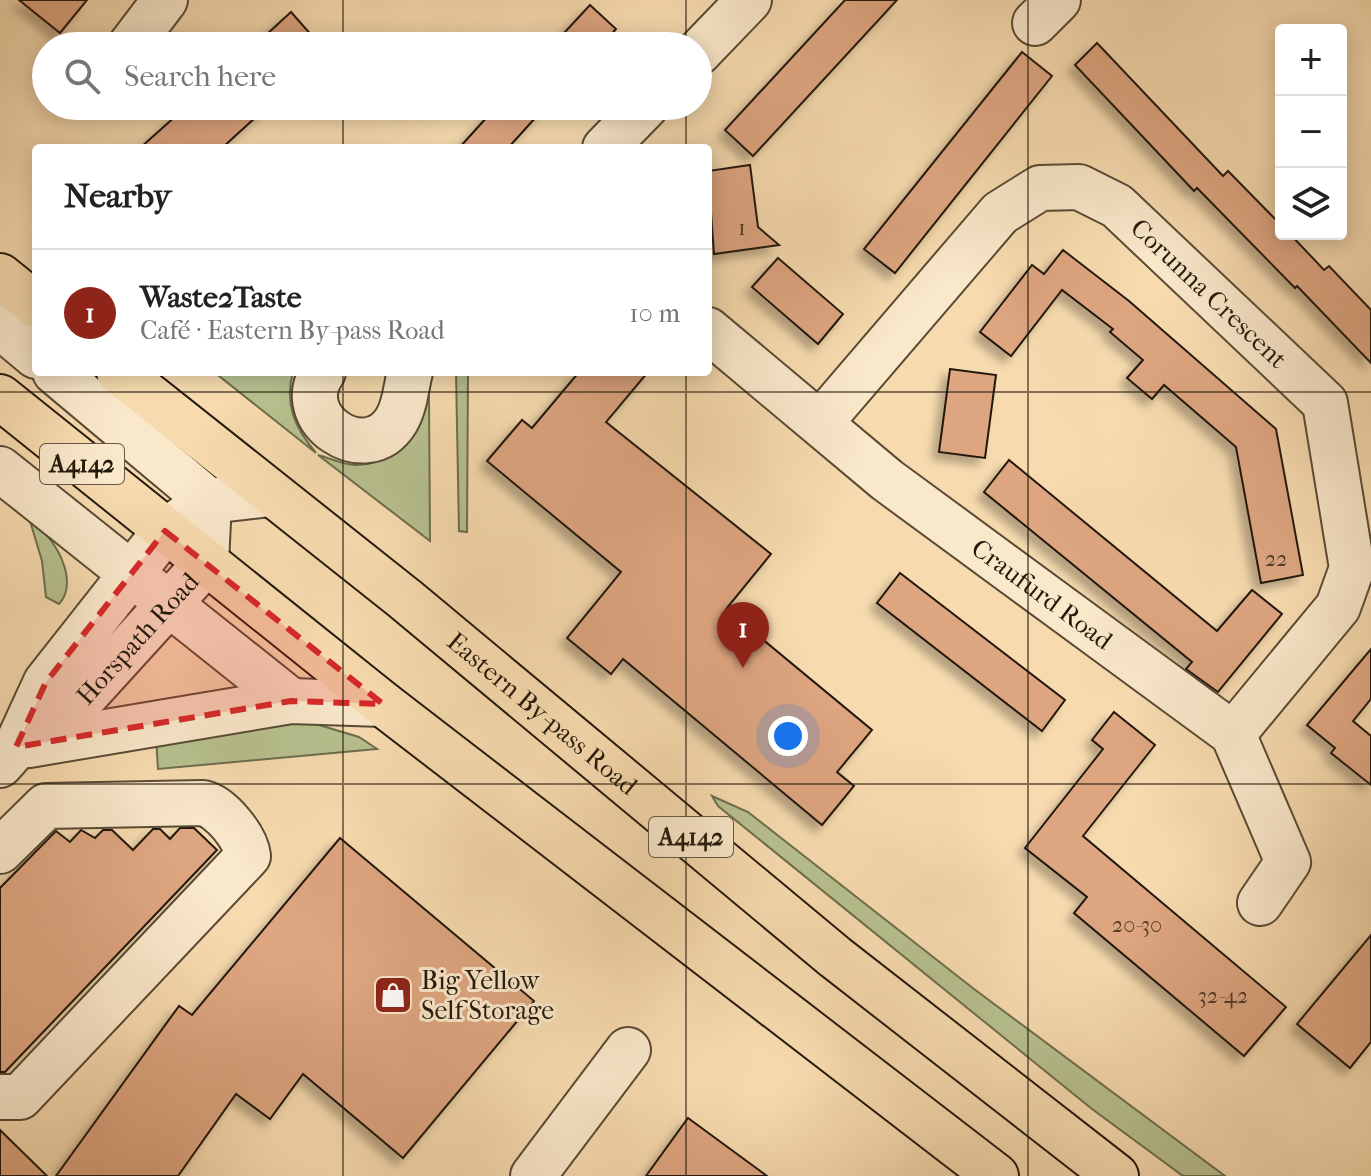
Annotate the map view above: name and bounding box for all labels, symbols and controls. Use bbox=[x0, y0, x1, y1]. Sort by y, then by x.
map controls bbox=[1275, 24, 1347, 240]
button: + bbox=[1275, 24, 1347, 96]
search box bbox=[32, 32, 712, 120]
icon: search bbox=[60, 54, 104, 98]
text: Search here bbox=[124, 59, 276, 94]
button: − bbox=[1275, 96, 1347, 168]
button: layers bbox=[1275, 168, 1347, 240]
text: Nearby bbox=[64, 176, 171, 216]
street label: Corunna Crescent bbox=[1124, 212, 1294, 375]
house number: 1 bbox=[738, 215, 746, 241]
text: Waste2Taste bbox=[140, 280, 301, 315]
text: 1 bbox=[85, 298, 95, 329]
text: 10 m bbox=[629, 298, 680, 329]
text: Café · Eastern By-pass Road bbox=[140, 315, 445, 346]
road number: A4142 bbox=[40, 444, 124, 484]
street label: Craufurd Road bbox=[965, 532, 1119, 657]
house number: 22 bbox=[1265, 546, 1287, 572]
street label: Horspath Road bbox=[70, 566, 206, 711]
pin: 1 bbox=[717, 602, 769, 668]
street label: Eastern By-pass Road bbox=[441, 626, 644, 802]
your location bbox=[768, 716, 808, 756]
road number: A4142 bbox=[649, 817, 733, 857]
house number: 20-30 bbox=[1112, 912, 1162, 938]
place label: Big Yellow Self Storage bbox=[421, 965, 554, 1026]
shop icon: Big Yellow Self Storage bbox=[372, 974, 414, 1016]
house number: 32-42 bbox=[1198, 983, 1248, 1009]

